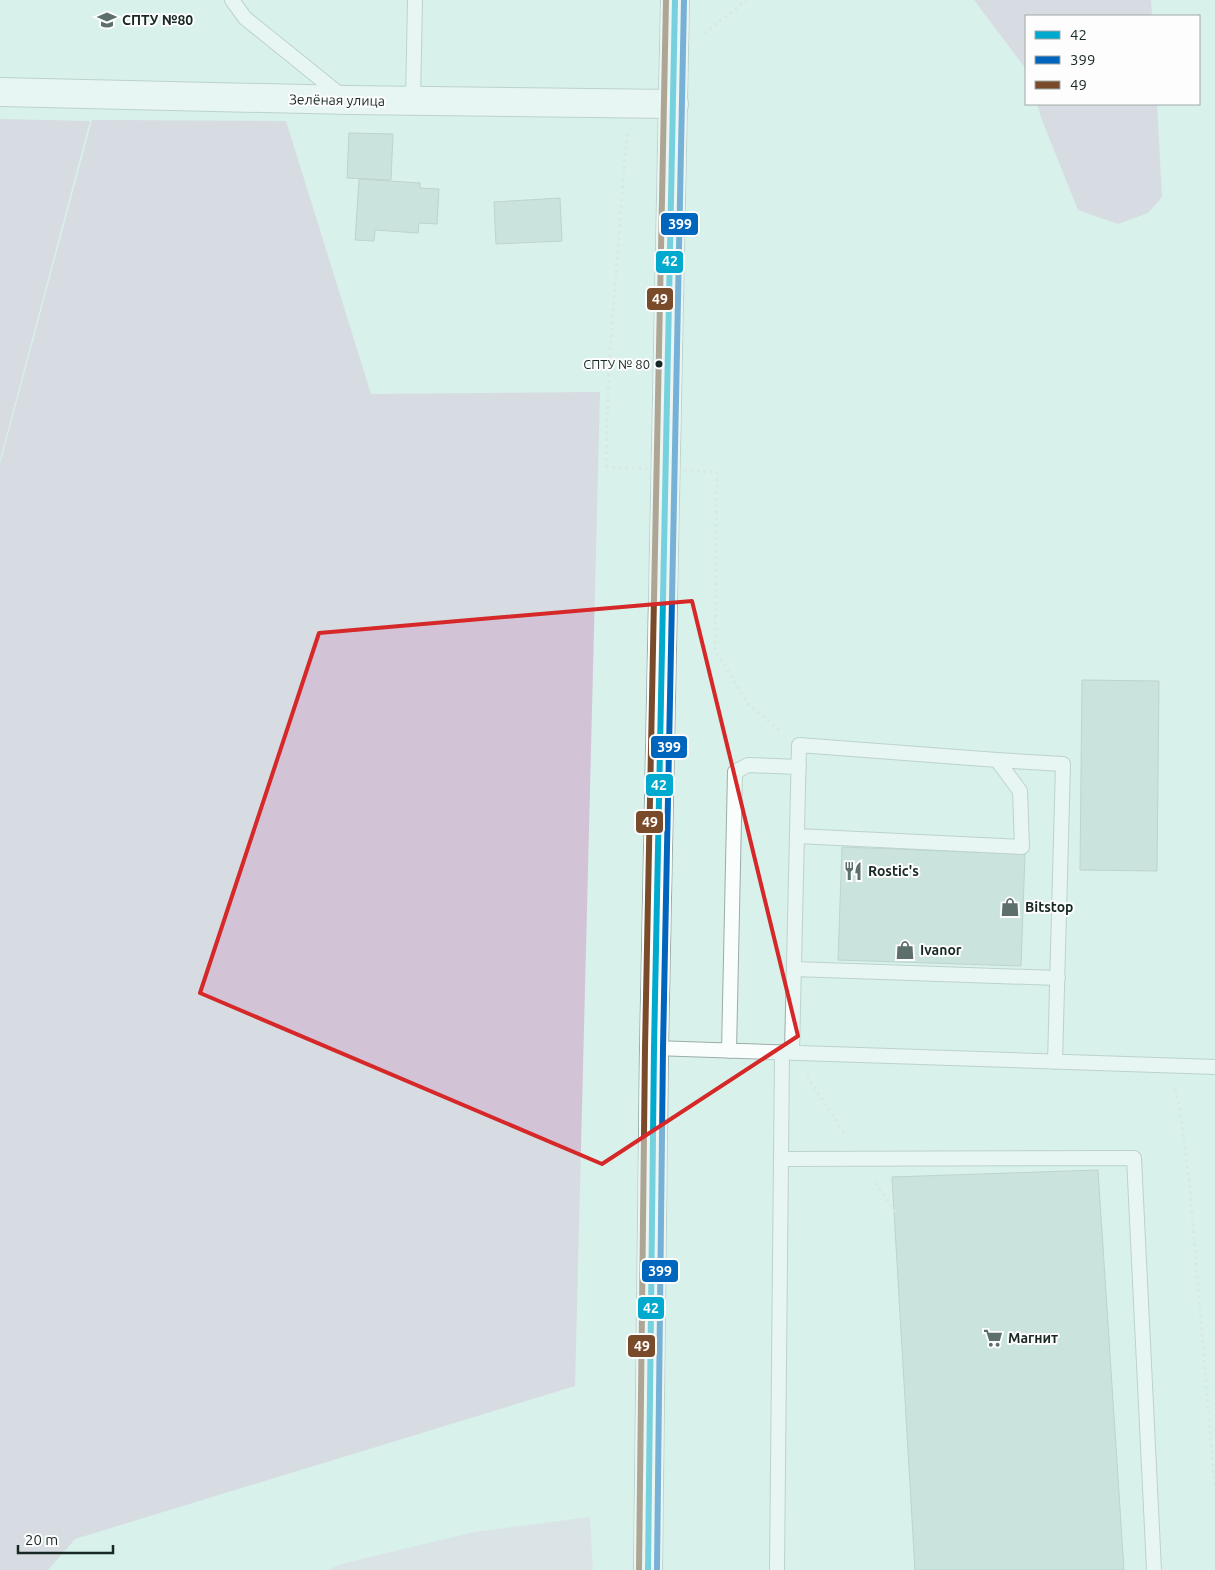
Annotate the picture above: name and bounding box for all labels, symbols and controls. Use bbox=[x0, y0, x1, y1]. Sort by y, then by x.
school or university icon: СПТУ №80 bbox=[96, 9, 118, 31]
place label: СПТУ №80 bbox=[122, 12, 193, 28]
legend bbox=[1025, 15, 1200, 105]
text: 42 bbox=[1070, 26, 1087, 43]
text: 399 bbox=[1070, 51, 1095, 68]
text: 49 bbox=[1070, 76, 1087, 93]
street label: Зелёная улица bbox=[289, 91, 385, 109]
line badge: 399 bbox=[660, 212, 699, 236]
text: 399 bbox=[668, 216, 692, 232]
line badge: 42 bbox=[655, 250, 684, 274]
text: 42 bbox=[662, 253, 678, 269]
line badge: 49 bbox=[646, 287, 674, 311]
text: 49 bbox=[652, 291, 668, 307]
place label: СПТУ № 80 bbox=[583, 357, 650, 371]
marker: СПТУ № 80 bbox=[654, 359, 664, 369]
line badge: 399 bbox=[650, 735, 688, 759]
text: 399 bbox=[657, 739, 681, 755]
line badge: 42 bbox=[645, 773, 674, 797]
text: 42 bbox=[651, 777, 667, 793]
line badge: 49 bbox=[635, 810, 664, 834]
text: 49 bbox=[642, 814, 658, 830]
restaurant icon: Rostic's bbox=[842, 860, 864, 882]
place label: Rostic's bbox=[868, 863, 919, 879]
shop icon: Bitstop bbox=[999, 896, 1021, 918]
place label: Bitstop bbox=[1025, 899, 1073, 915]
shop icon: Ivanor bbox=[894, 939, 916, 961]
place label: Ivanor bbox=[920, 942, 962, 958]
line badge: 399 bbox=[641, 1259, 679, 1283]
text: 399 bbox=[648, 1263, 672, 1279]
line badge: 42 bbox=[637, 1296, 665, 1320]
text: 42 bbox=[643, 1300, 659, 1316]
supermarket icon: Магнит bbox=[982, 1327, 1004, 1349]
place label: Магнит bbox=[1008, 1330, 1058, 1346]
line badge: 49 bbox=[627, 1334, 656, 1358]
text: 49 bbox=[634, 1338, 650, 1354]
scale bar bbox=[18, 1522, 112, 1554]
text: 20 m bbox=[25, 1531, 58, 1548]

